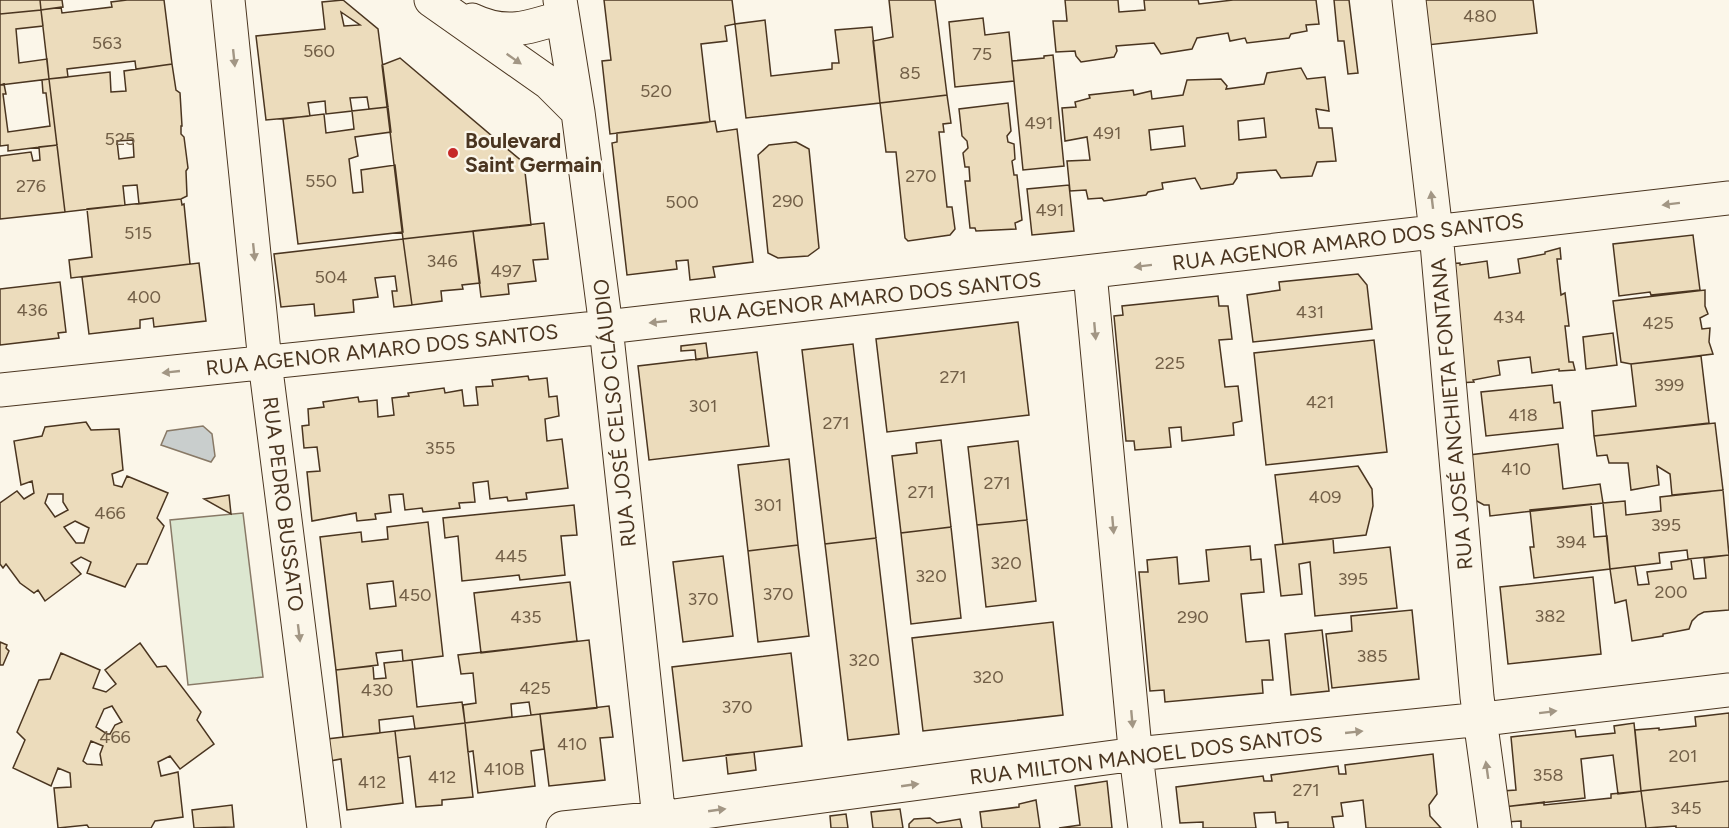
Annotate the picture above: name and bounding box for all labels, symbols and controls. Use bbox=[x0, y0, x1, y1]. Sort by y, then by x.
house number: 480 bbox=[1463, 5, 1497, 27]
house number: 563 bbox=[92, 32, 122, 54]
house number: 560 bbox=[303, 40, 335, 62]
house number: 75 bbox=[972, 43, 992, 65]
one-way arrow bbox=[229, 49, 239, 68]
one-way arrow bbox=[506, 53, 522, 65]
house number: 85 bbox=[899, 62, 921, 84]
house number: 520 bbox=[640, 80, 672, 102]
house number: 491 bbox=[1025, 112, 1053, 134]
house number: 491 bbox=[1093, 122, 1121, 144]
house number: 525 bbox=[105, 128, 135, 150]
place label: Boulevard Saint Germain bbox=[465, 128, 602, 177]
marker: Boulevard Saint Germain bbox=[446, 146, 460, 160]
house number: 270 bbox=[905, 165, 937, 187]
house number: 550 bbox=[305, 170, 337, 192]
house number: 276 bbox=[16, 175, 46, 197]
house number: 290 bbox=[772, 190, 804, 212]
one-way arrow bbox=[1428, 190, 1437, 209]
house number: 500 bbox=[665, 191, 699, 213]
house number: 491 bbox=[1036, 199, 1064, 221]
one-way arrow bbox=[1661, 200, 1680, 209]
street label: RUA AGENOR AMARO DOS SANTOS bbox=[1171, 208, 1525, 275]
house number: 515 bbox=[124, 222, 152, 244]
one-way arrow bbox=[249, 243, 259, 262]
house number: 346 bbox=[426, 250, 458, 272]
street label: RUA JOSÉ ANCHIETA FONTANA bbox=[1425, 257, 1478, 571]
house number: 497 bbox=[490, 260, 522, 282]
one-way arrow bbox=[1134, 261, 1153, 271]
house number: 504 bbox=[314, 266, 348, 288]
street label: RUA AGENOR AMARO DOS SANTOS bbox=[688, 267, 1042, 328]
street label: RUA JOSÉ CELSO CLÁUDIO bbox=[588, 278, 641, 548]
house number: 400 bbox=[127, 286, 161, 308]
house number: 436 bbox=[16, 299, 48, 321]
house number: 431 bbox=[1296, 301, 1324, 323]
house number: 434 bbox=[1493, 306, 1525, 328]
house number: 425 bbox=[1642, 312, 1674, 334]
one-way arrow bbox=[648, 317, 667, 326]
street label: RUA AGENOR AMARO DOS SANTOS bbox=[205, 319, 559, 380]
one-way arrow bbox=[1090, 321, 1100, 340]
house number: 225 bbox=[1155, 352, 1185, 374]
house number: 271 bbox=[939, 366, 967, 388]
one-way arrow bbox=[162, 367, 181, 377]
house number: 399 bbox=[1654, 374, 1684, 396]
house number: 421 bbox=[1306, 391, 1334, 413]
street label: RUA PEDRO BUSSATO bbox=[258, 395, 309, 613]
house number: 301 bbox=[689, 395, 717, 417]
house number: 418 bbox=[1508, 404, 1538, 426]
house number: 271 bbox=[822, 412, 850, 434]
house number: 355 bbox=[425, 437, 455, 459]
house number: 410 bbox=[1501, 458, 1531, 480]
house number: 271 bbox=[983, 472, 1011, 494]
house number: 271 bbox=[907, 481, 935, 503]
house number: 409 bbox=[1309, 486, 1341, 508]
house number: 301 bbox=[754, 494, 782, 516]
house number: 466 bbox=[94, 502, 126, 524]
house number: 395 bbox=[1651, 514, 1681, 536]
one-way arrow bbox=[1108, 515, 1118, 534]
house number: 394 bbox=[1555, 531, 1587, 553]
house number: 445 bbox=[495, 545, 527, 567]
house number: 320 bbox=[990, 552, 1022, 574]
house number: 320 bbox=[915, 565, 947, 587]
house number: 395 bbox=[1338, 568, 1368, 590]
house number: 200 bbox=[1654, 581, 1688, 603]
house number: 370 bbox=[763, 583, 794, 605]
house number: 450 bbox=[398, 584, 432, 606]
house number: 370 bbox=[688, 588, 719, 610]
house number: 382 bbox=[1535, 605, 1565, 627]
house number: 435 bbox=[510, 606, 542, 628]
house number: 290 bbox=[1177, 606, 1209, 628]
one-way arrow bbox=[295, 624, 304, 643]
house number: 385 bbox=[1356, 645, 1388, 667]
house number: 320 bbox=[848, 649, 880, 671]
house number: 320 bbox=[972, 666, 1004, 688]
house number: 425 bbox=[519, 677, 551, 699]
house number: 430 bbox=[361, 679, 393, 701]
house number: 370 bbox=[722, 696, 753, 718]
one-way arrow bbox=[1538, 707, 1557, 716]
one-way arrow bbox=[1127, 710, 1137, 729]
street label: RUA MILTON MANOEL DOS SANTOS bbox=[968, 721, 1324, 790]
house number: 466 bbox=[99, 726, 131, 748]
one-way arrow bbox=[1344, 727, 1363, 737]
house number: 410 bbox=[557, 733, 587, 755]
house number: 201 bbox=[1668, 745, 1698, 767]
house number: 410B bbox=[483, 758, 525, 780]
one-way arrow bbox=[1482, 760, 1492, 779]
house number: 358 bbox=[1532, 764, 1564, 786]
house number: 412 bbox=[428, 766, 456, 788]
house number: 412 bbox=[358, 771, 386, 793]
house number: 271 bbox=[1292, 779, 1320, 801]
one-way arrow bbox=[901, 780, 920, 789]
house number: 345 bbox=[1670, 797, 1702, 819]
one-way arrow bbox=[707, 806, 726, 815]

